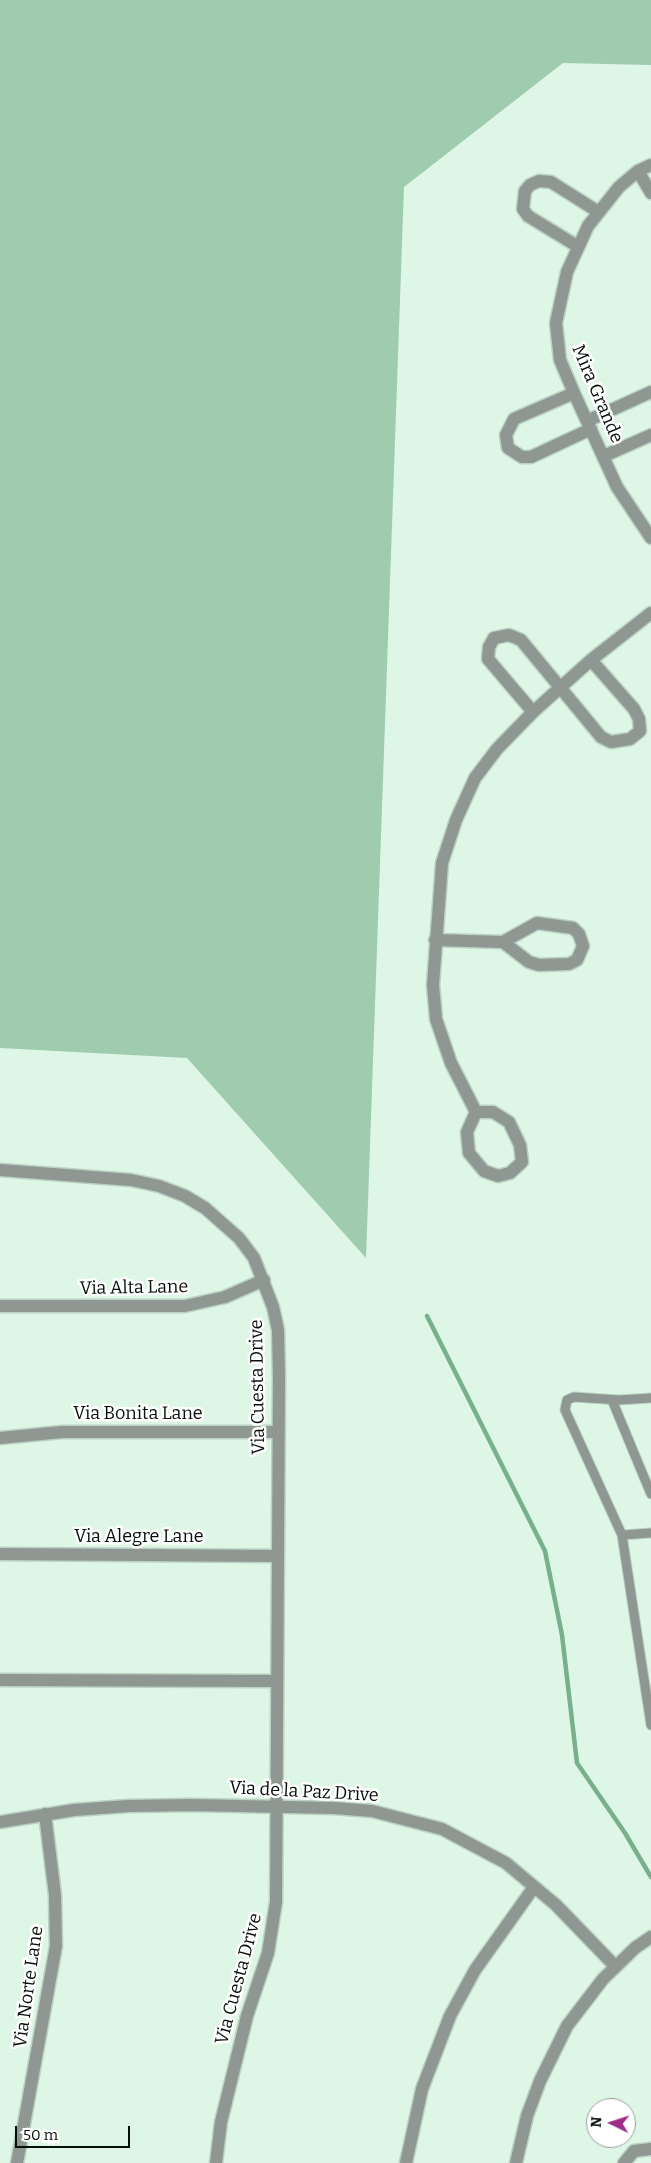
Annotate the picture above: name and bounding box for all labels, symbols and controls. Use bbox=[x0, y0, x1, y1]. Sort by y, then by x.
street label: Mira Grande bbox=[567, 342, 627, 446]
street label: Via Alta Lane bbox=[80, 1276, 188, 1300]
street label: Via Cuesta Drive bbox=[246, 1319, 270, 1455]
street label: Via Bonita Lane bbox=[73, 1403, 203, 1425]
street label: Via Alegre Lane bbox=[74, 1526, 204, 1548]
street label: Via de la Paz Drive bbox=[229, 1777, 379, 1807]
street label: Via Cuesta Drive bbox=[211, 1911, 267, 2047]
street label: Via Norte Lane bbox=[10, 1925, 48, 2049]
north arrow bbox=[586, 2098, 636, 2148]
scale bar bbox=[18, 2116, 132, 2148]
text: N bbox=[588, 2116, 605, 2128]
text: 50 m bbox=[23, 2126, 58, 2144]

